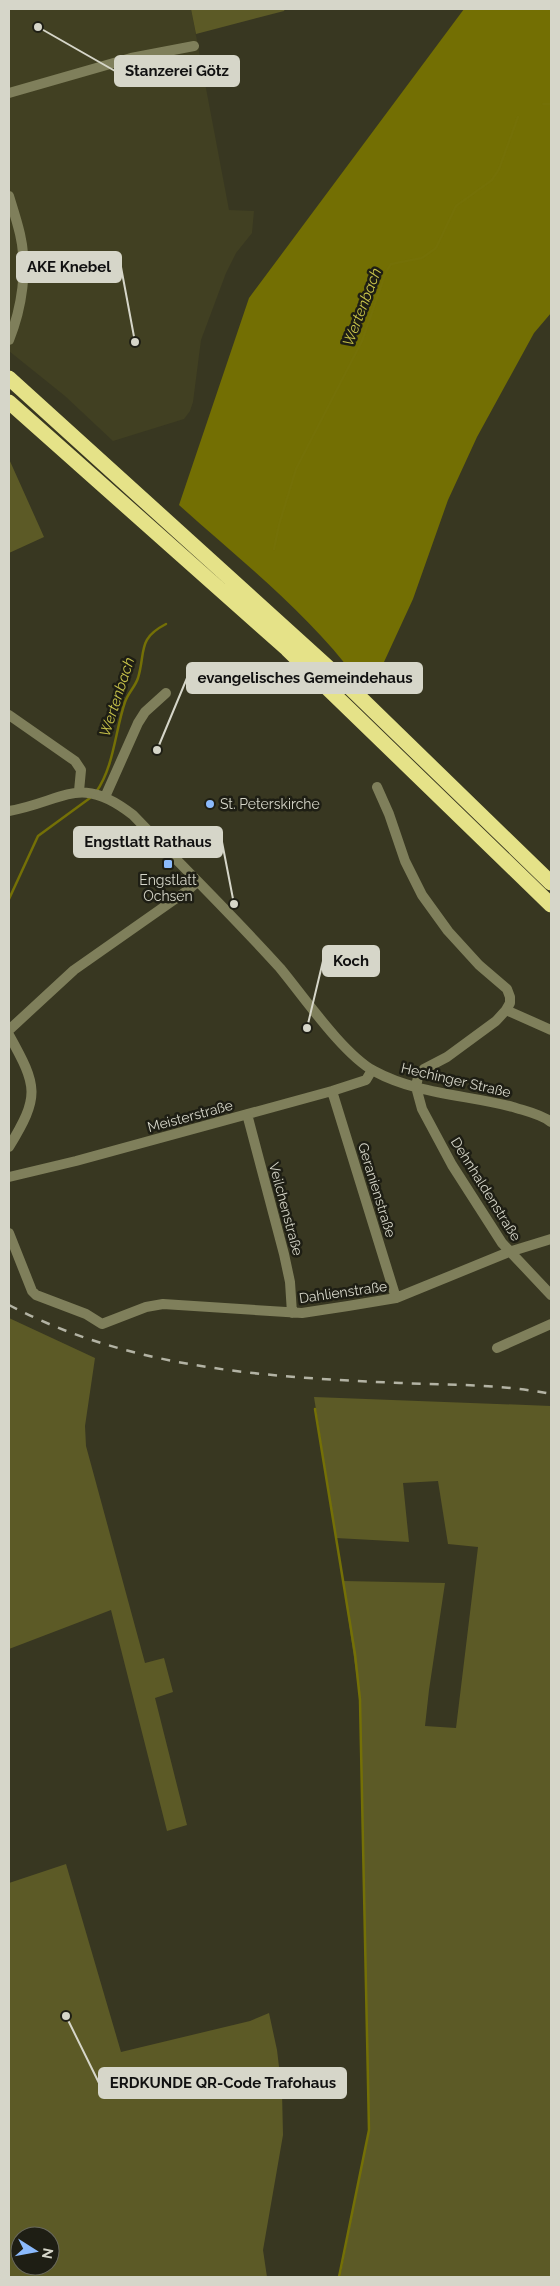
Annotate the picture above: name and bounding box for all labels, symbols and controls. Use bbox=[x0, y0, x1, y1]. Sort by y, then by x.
callout: Stanzerei Götz bbox=[115, 56, 239, 86]
text: Stanzerei Götz bbox=[125, 62, 229, 80]
callout: AKE Knebel bbox=[17, 252, 121, 282]
text: AKE Knebel bbox=[27, 258, 111, 276]
water label: Wertenbach bbox=[339, 265, 385, 349]
water label: Wertenbach bbox=[96, 655, 138, 739]
callout: evangelisches Gemeindehaus bbox=[187, 663, 422, 693]
text: evangelisches Gemeindehaus bbox=[197, 669, 413, 687]
place label: St. Peterskirche bbox=[220, 796, 320, 812]
marker: St. Peterskirche bbox=[204, 798, 216, 810]
callout: Engstlatt Rathaus bbox=[74, 827, 222, 857]
text: Engstlatt Rathaus bbox=[84, 833, 212, 851]
marker: Engstlatt Ochsen bbox=[162, 858, 174, 870]
place label: Engstlatt Ochsen bbox=[139, 872, 197, 904]
callout: Koch bbox=[323, 946, 379, 976]
text: Koch bbox=[333, 952, 369, 970]
street label: Hechinger Straße bbox=[400, 1060, 512, 1100]
street label: Meisterstraße bbox=[146, 1097, 234, 1135]
street label: Dehnhaldenstraße bbox=[448, 1134, 524, 1244]
street label: Geranienstraße bbox=[355, 1141, 399, 1239]
street label: Veilchenstraße bbox=[266, 1161, 306, 1257]
street label: Dahlienstraße bbox=[298, 1278, 388, 1306]
callout: ERDKUNDE QR-Code Trafohaus bbox=[99, 2068, 346, 2098]
text: ERDKUNDE QR-Code Trafohaus bbox=[110, 2074, 336, 2092]
north arrow bbox=[10, 2226, 60, 2276]
text: N bbox=[39, 2247, 57, 2260]

